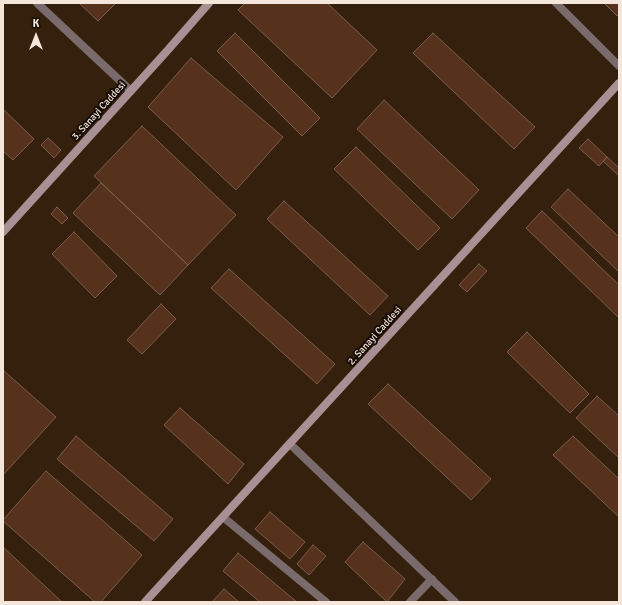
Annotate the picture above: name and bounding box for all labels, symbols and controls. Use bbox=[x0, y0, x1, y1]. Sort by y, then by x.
north arrow bbox=[16, 16, 56, 56]
text: K bbox=[33, 17, 39, 30]
street label: 3. Sanayi Caddesi bbox=[70, 79, 128, 143]
street label: 2. Sanayi Caddesi bbox=[346, 304, 404, 368]

